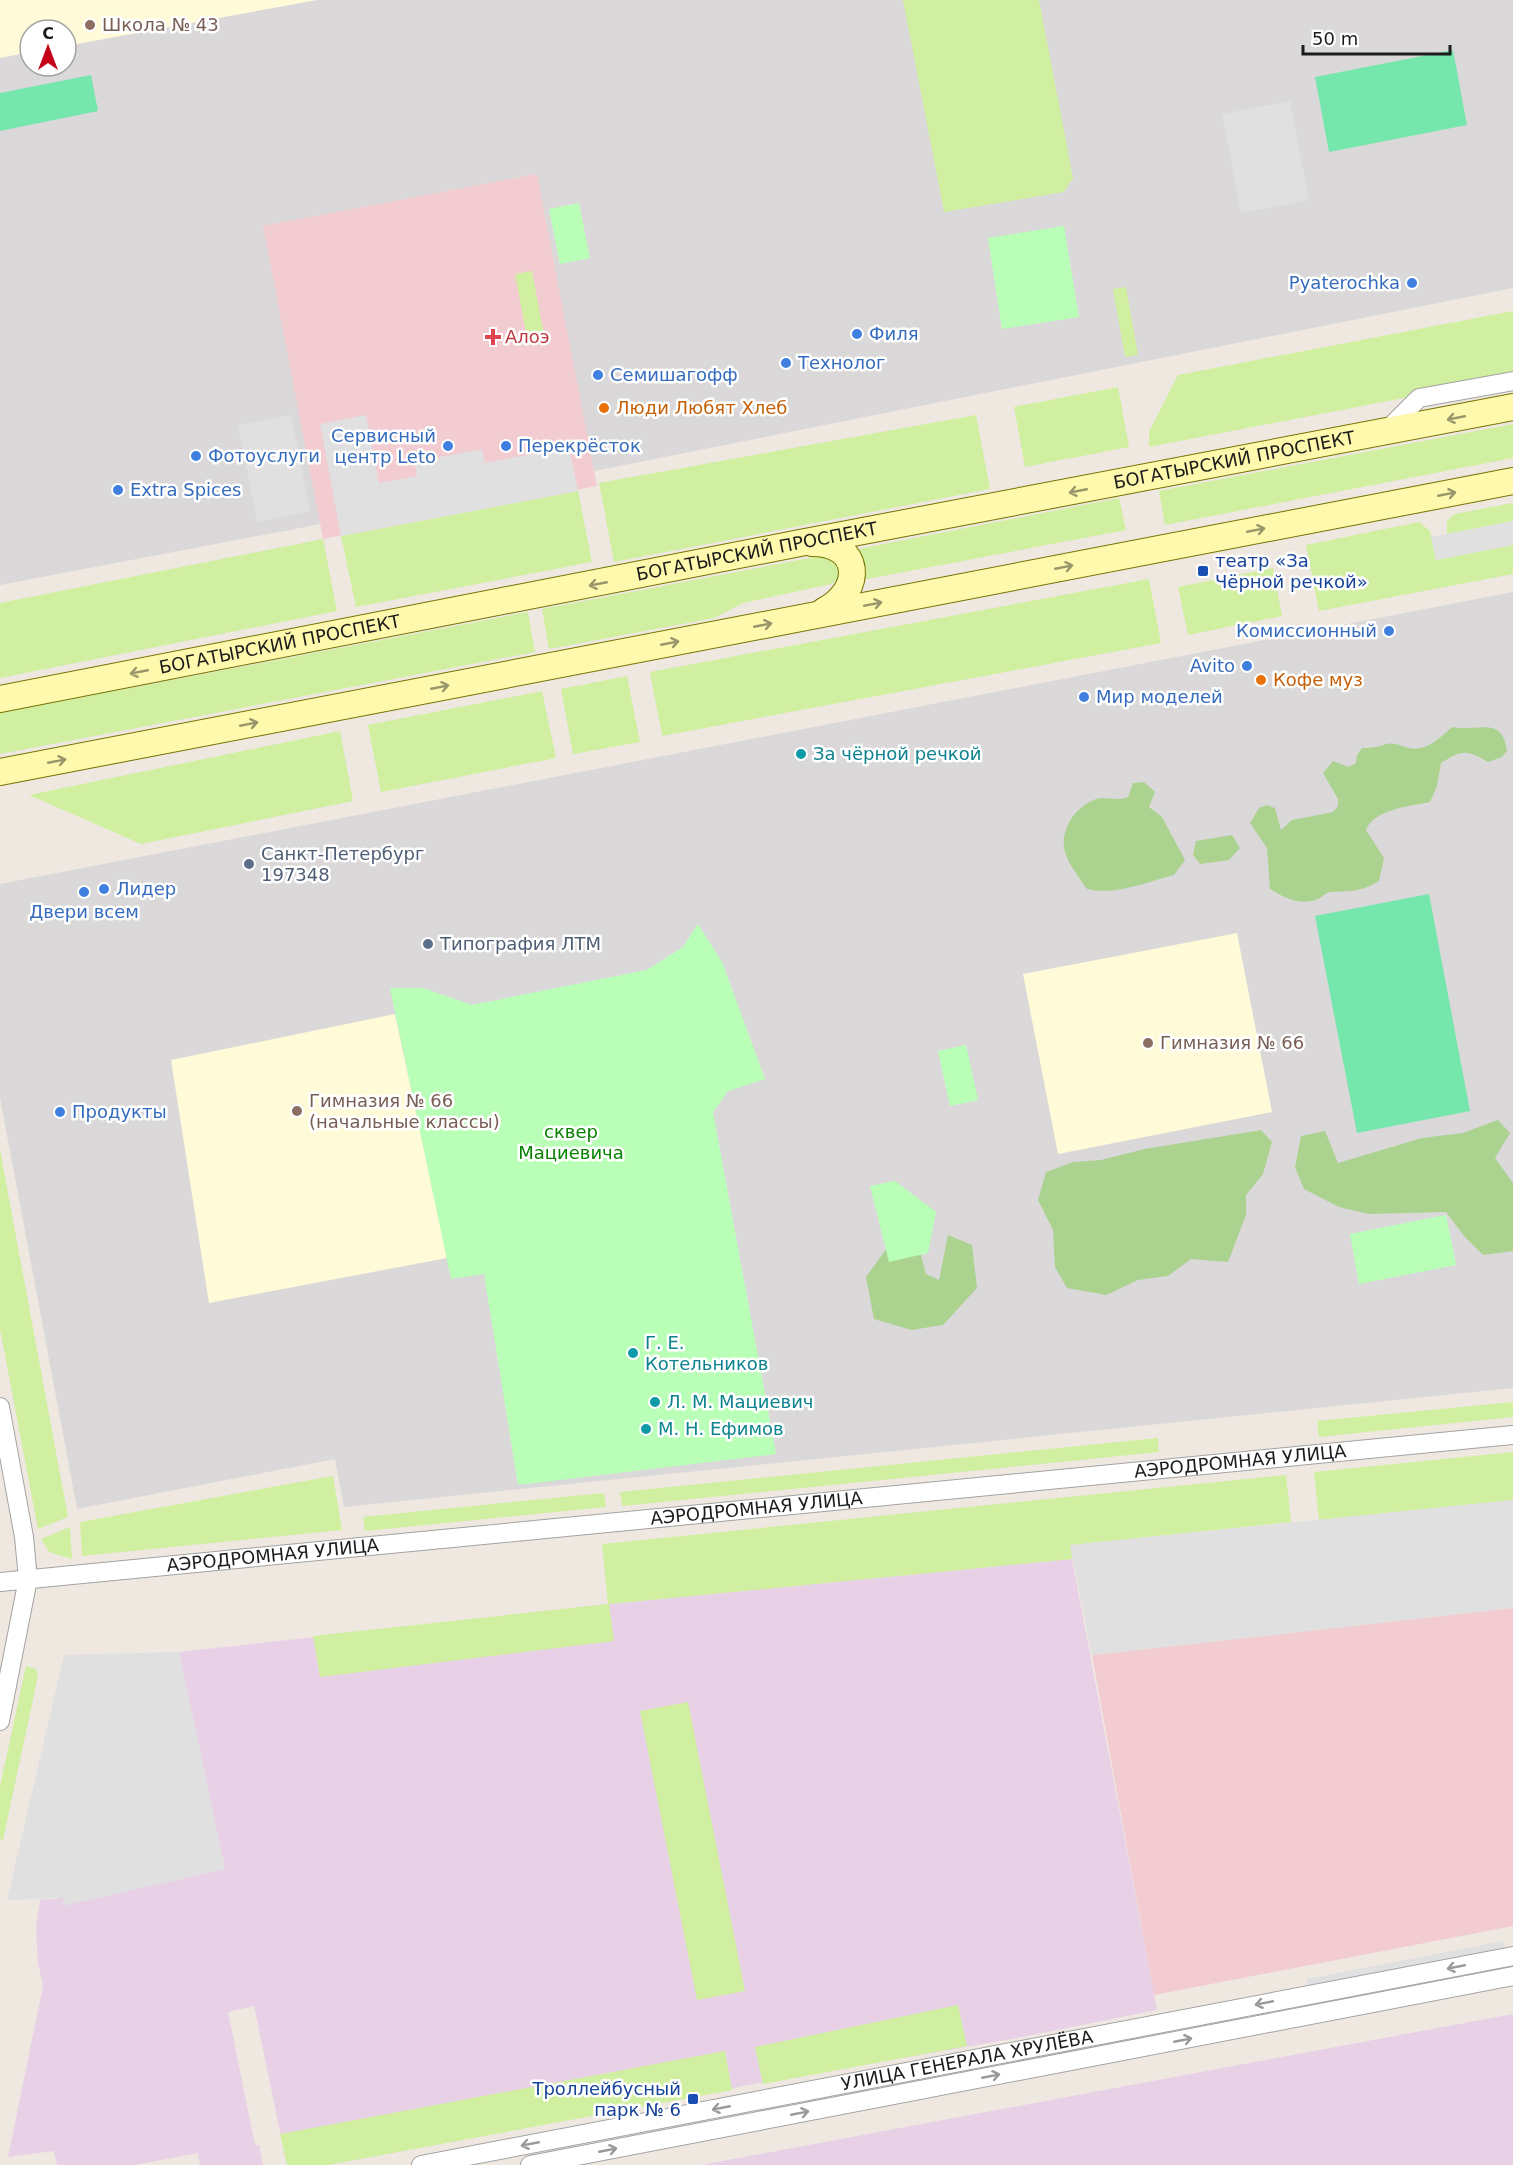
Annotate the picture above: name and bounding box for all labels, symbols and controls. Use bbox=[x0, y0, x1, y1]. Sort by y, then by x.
place label: Школа № 43 bbox=[102, 14, 219, 35]
north arrow bbox=[18, 18, 78, 78]
marker: Школа № 43 bbox=[83, 18, 97, 32]
scale bar bbox=[1303, 18, 1450, 56]
text: С bbox=[42, 24, 54, 43]
text: 50 m bbox=[1312, 28, 1358, 49]
place label: Pyaterochka bbox=[1289, 272, 1400, 293]
marker: Pyaterochka bbox=[1405, 276, 1419, 290]
place label: Филя bbox=[869, 323, 919, 344]
place label: Алоэ bbox=[505, 326, 550, 347]
marker: Филя bbox=[850, 327, 864, 341]
marker: Алоэ bbox=[486, 330, 500, 344]
place label: Технолог bbox=[797, 352, 885, 373]
marker: Технолог bbox=[779, 356, 793, 370]
place label: Семишагофф bbox=[610, 364, 738, 385]
marker: Семишагофф bbox=[591, 368, 605, 382]
place label: Люди Любят Хлеб bbox=[616, 397, 787, 418]
marker: Люди Любят Хлеб bbox=[597, 401, 611, 415]
one-way arrow bbox=[1446, 413, 1466, 424]
place label: Сервисный центр Leto bbox=[331, 425, 436, 467]
street label: БОГАТЫРСКИЙ ПРОСПЕКТ bbox=[1111, 426, 1358, 493]
place label: Перекрёсток bbox=[518, 435, 641, 456]
marker: Сервисный центр Leto bbox=[441, 439, 455, 453]
marker: Перекрёсток bbox=[499, 439, 513, 453]
place label: Фотоуслуги bbox=[208, 445, 320, 466]
marker: Фотоуслуги bbox=[189, 449, 203, 463]
place label: Extra Spices bbox=[130, 479, 241, 500]
marker: Extra Spices bbox=[111, 483, 125, 497]
one-way arrow bbox=[1069, 486, 1089, 497]
one-way arrow bbox=[1437, 488, 1457, 499]
street label: БОГАТЫРСКИЙ ПРОСПЕКТ bbox=[634, 517, 880, 585]
one-way arrow bbox=[1246, 525, 1265, 536]
place label: театр «За Чёрной речкой» bbox=[1215, 550, 1368, 592]
one-way arrow bbox=[1054, 561, 1074, 572]
marker: театр «За Чёрной речкой» bbox=[1196, 564, 1210, 578]
one-way arrow bbox=[589, 579, 609, 590]
one-way arrow bbox=[863, 598, 882, 609]
street label: БОГАТЫРСКИЙ ПРОСПЕКТ bbox=[157, 610, 403, 678]
one-way arrow bbox=[752, 619, 772, 630]
place label: Комиссионный bbox=[1236, 620, 1377, 641]
marker: Комиссионный bbox=[1382, 624, 1396, 638]
one-way arrow bbox=[660, 637, 680, 648]
place label: Avito bbox=[1190, 655, 1235, 676]
marker: Avito bbox=[1240, 659, 1254, 673]
one-way arrow bbox=[129, 667, 149, 678]
place label: Кофе муз bbox=[1273, 669, 1363, 690]
marker: Кофе муз bbox=[1254, 673, 1268, 687]
one-way arrow bbox=[430, 681, 450, 692]
place label: Мир моделей bbox=[1096, 686, 1223, 707]
marker: Мир моделей bbox=[1077, 690, 1091, 704]
one-way arrow bbox=[239, 718, 258, 729]
place label: За чёрной речкой bbox=[813, 743, 981, 764]
marker: За чёрной речкой bbox=[794, 747, 808, 761]
one-way arrow bbox=[47, 755, 67, 766]
place label: Санкт-Петербург 197348 bbox=[261, 843, 424, 885]
marker: Санкт-Петербург 197348 bbox=[242, 857, 256, 871]
place label: Лидер bbox=[116, 878, 176, 899]
marker: Лидер bbox=[97, 882, 111, 896]
marker: Двери всем bbox=[77, 885, 91, 899]
place label: Двери всем bbox=[29, 901, 139, 922]
place label: Типография ЛТМ bbox=[439, 933, 601, 954]
marker: Типография ЛТМ bbox=[421, 937, 435, 951]
place label: Гимназия № 66 bbox=[1160, 1032, 1304, 1053]
marker: Гимназия № 66 bbox=[1141, 1036, 1155, 1050]
place label: Гимназия № 66 (начальные классы) bbox=[309, 1090, 500, 1132]
place label: Продукты bbox=[72, 1101, 167, 1122]
marker: Гимназия № 66 (начальные классы) bbox=[290, 1104, 304, 1118]
marker: Продукты bbox=[53, 1105, 67, 1119]
park label: сквер Мациевича bbox=[518, 1121, 624, 1163]
place label: Г. Е. Котельников bbox=[645, 1332, 768, 1374]
marker: Г. Е. Котельников bbox=[626, 1346, 640, 1360]
place label: Л. М. Мациевич bbox=[667, 1391, 813, 1412]
marker: Л. М. Мациевич bbox=[648, 1395, 662, 1409]
place label: М. Н. Ефимов bbox=[658, 1418, 784, 1439]
marker: М. Н. Ефимов bbox=[639, 1422, 653, 1436]
street label: АЭРОДРОМНАЯ УЛИЦА bbox=[1133, 1440, 1348, 1482]
street label: АЭРОДРОМНАЯ УЛИЦА bbox=[649, 1487, 864, 1529]
street label: АЭРОДРОМНАЯ УЛИЦА bbox=[166, 1534, 380, 1576]
one-way arrow bbox=[1446, 1962, 1466, 1973]
one-way arrow bbox=[1255, 1998, 1274, 2009]
street label: УЛИЦА ГЕНЕРАЛА ХРУЛЁВА bbox=[839, 2026, 1095, 2094]
one-way arrow bbox=[1172, 2034, 1192, 2045]
one-way arrow bbox=[981, 2070, 1000, 2081]
place label: Троллейбусный парк № 6 bbox=[531, 2078, 681, 2120]
marker: Троллейбусный парк № 6 bbox=[686, 2092, 700, 2106]
one-way arrow bbox=[712, 2103, 732, 2114]
one-way arrow bbox=[789, 2107, 809, 2118]
one-way arrow bbox=[520, 2139, 540, 2150]
one-way arrow bbox=[598, 2144, 617, 2155]

